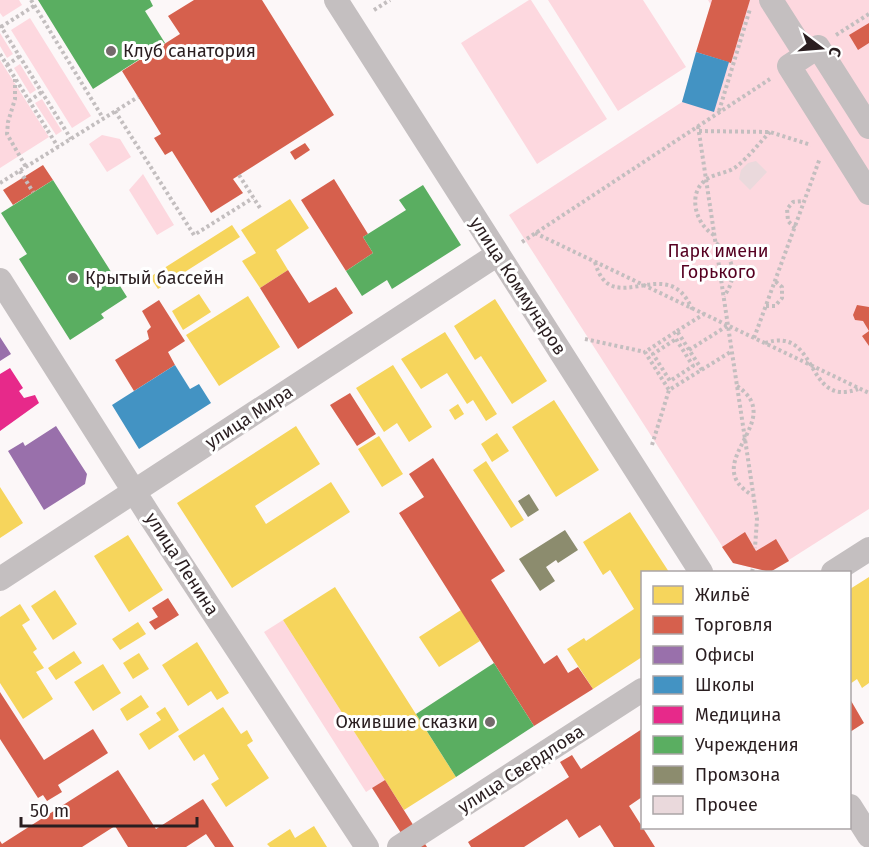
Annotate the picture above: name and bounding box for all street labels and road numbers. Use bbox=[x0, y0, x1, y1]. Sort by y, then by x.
street label: улица Коммунаров bbox=[465, 213, 571, 359]
street label: улица Мира bbox=[201, 381, 297, 453]
street label: улица Ленина bbox=[140, 508, 224, 620]
street label: улица Свердлова bbox=[454, 720, 588, 818]

